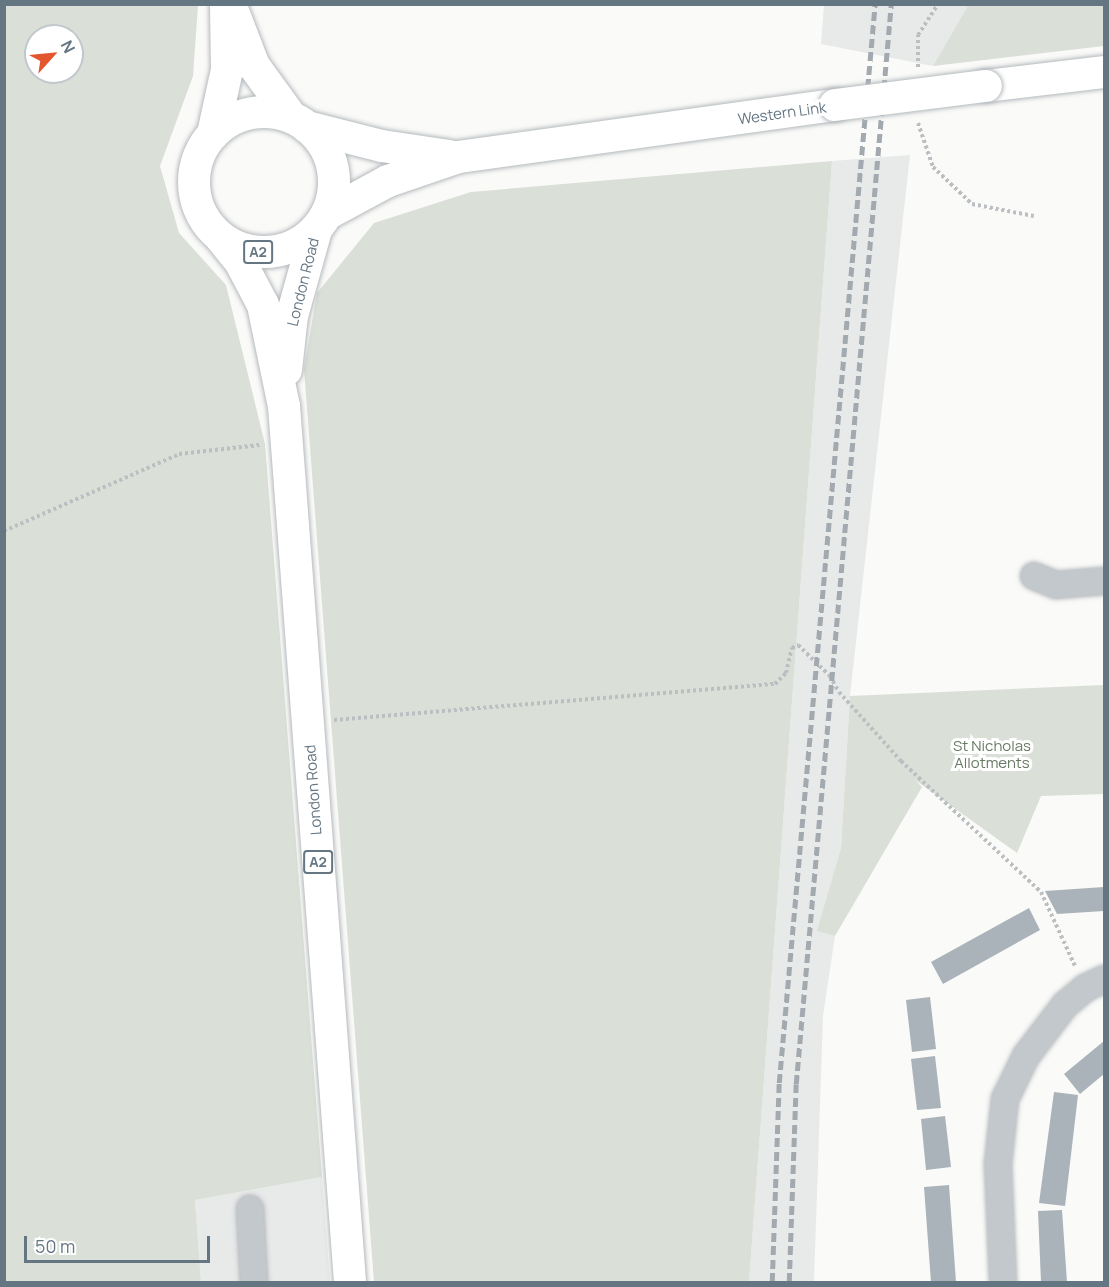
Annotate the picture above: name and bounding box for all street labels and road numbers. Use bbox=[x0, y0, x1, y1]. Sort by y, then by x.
street label: Western Link bbox=[737, 98, 827, 128]
street label: London Road bbox=[283, 236, 323, 328]
road number: A2 bbox=[243, 241, 273, 263]
street label: London Road bbox=[301, 744, 325, 836]
road number: A2 bbox=[303, 851, 333, 873]

